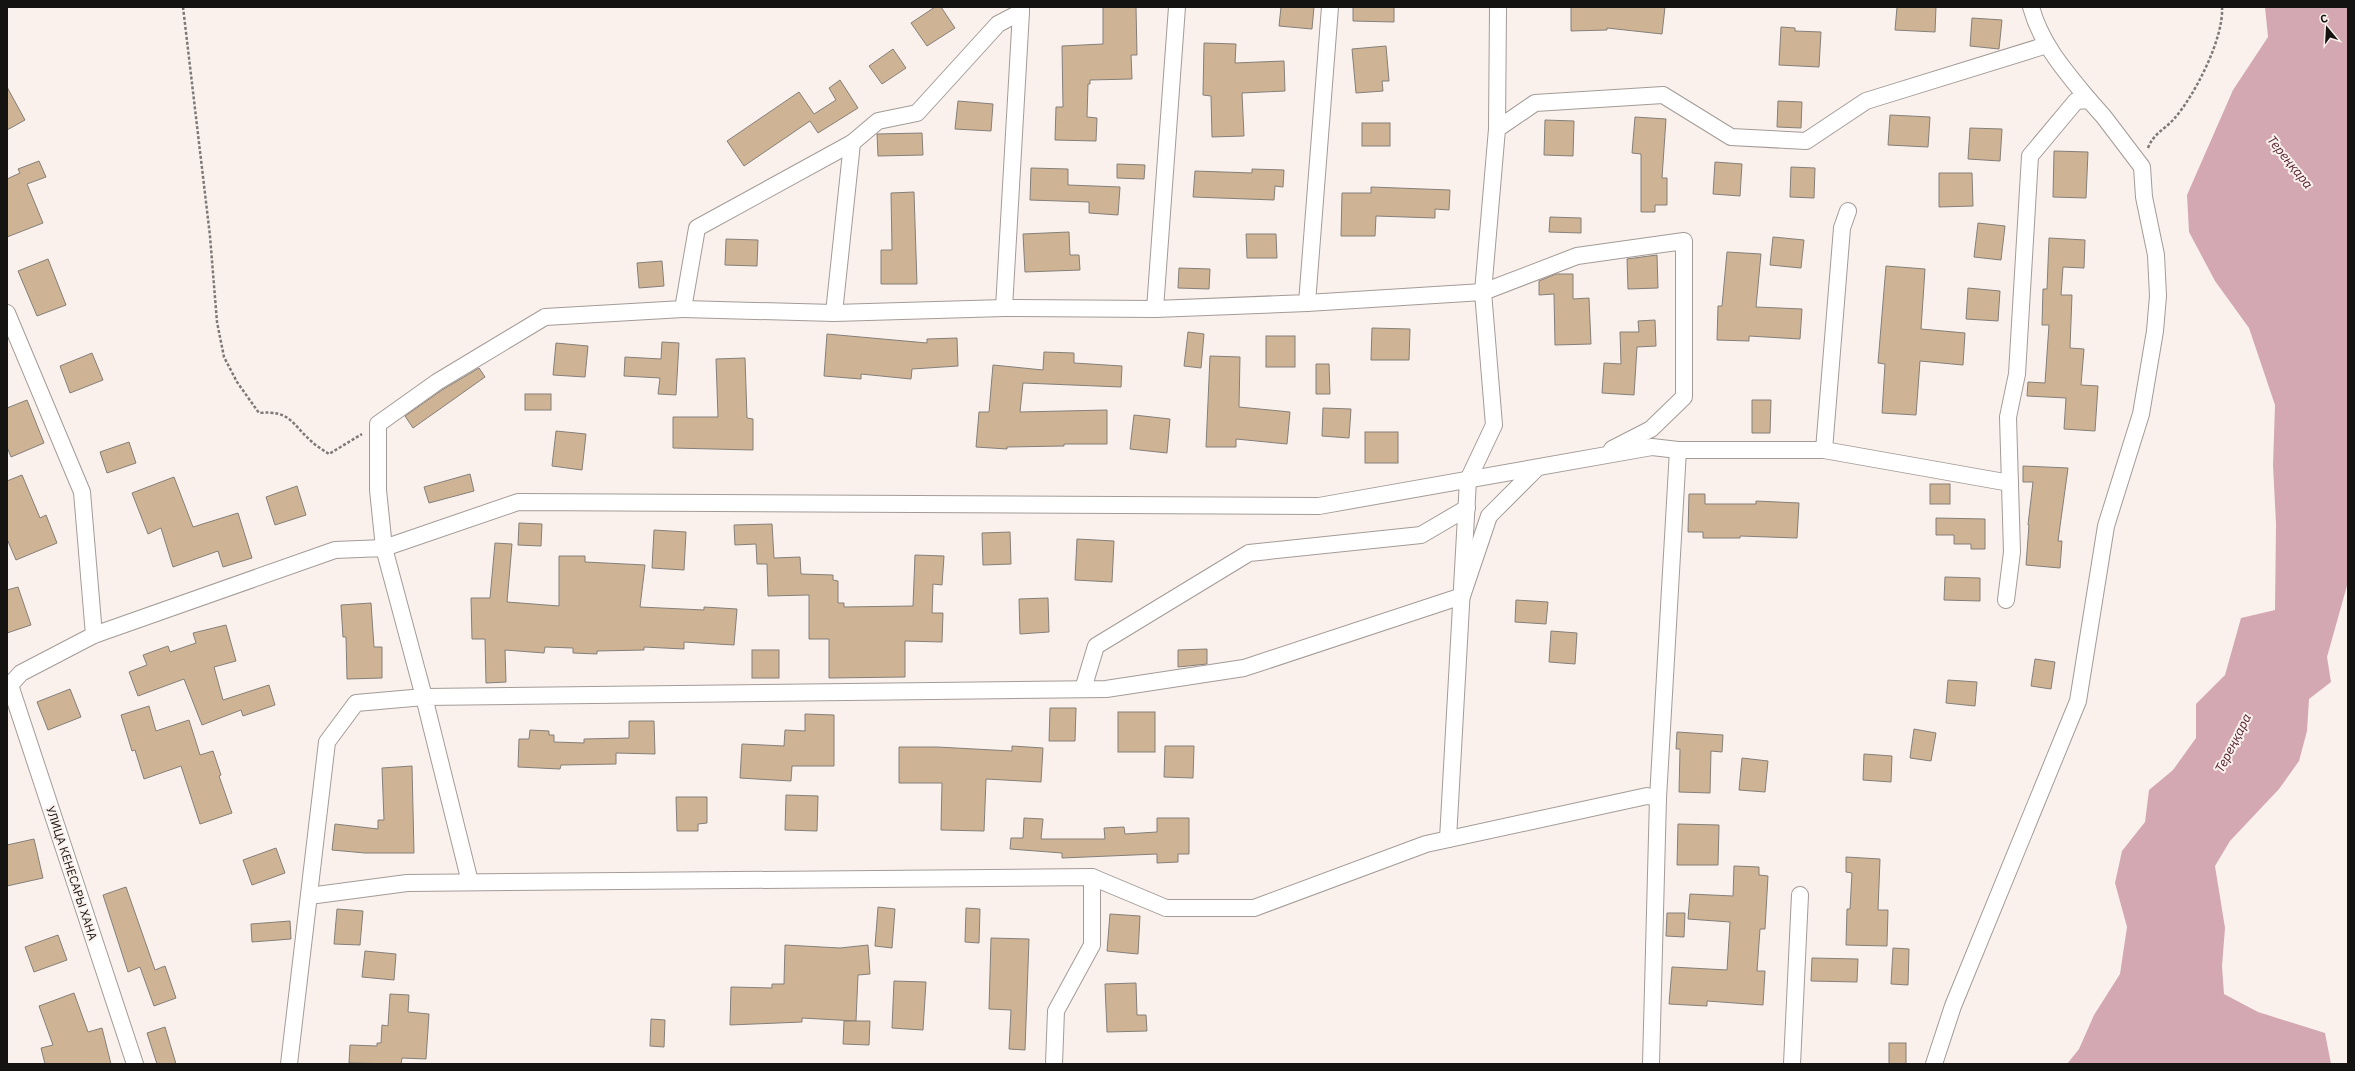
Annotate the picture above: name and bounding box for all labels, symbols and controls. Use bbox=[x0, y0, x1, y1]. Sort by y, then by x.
north arrow bbox=[2307, 8, 2347, 48]
text: С bbox=[2318, 11, 2329, 26]
water label: Тереңқара bbox=[2263, 132, 2317, 192]
water label: Тереңқара bbox=[2211, 711, 2255, 775]
street label: УЛИЦА КЕНЕСАРЫ ХАНА bbox=[43, 804, 101, 942]

